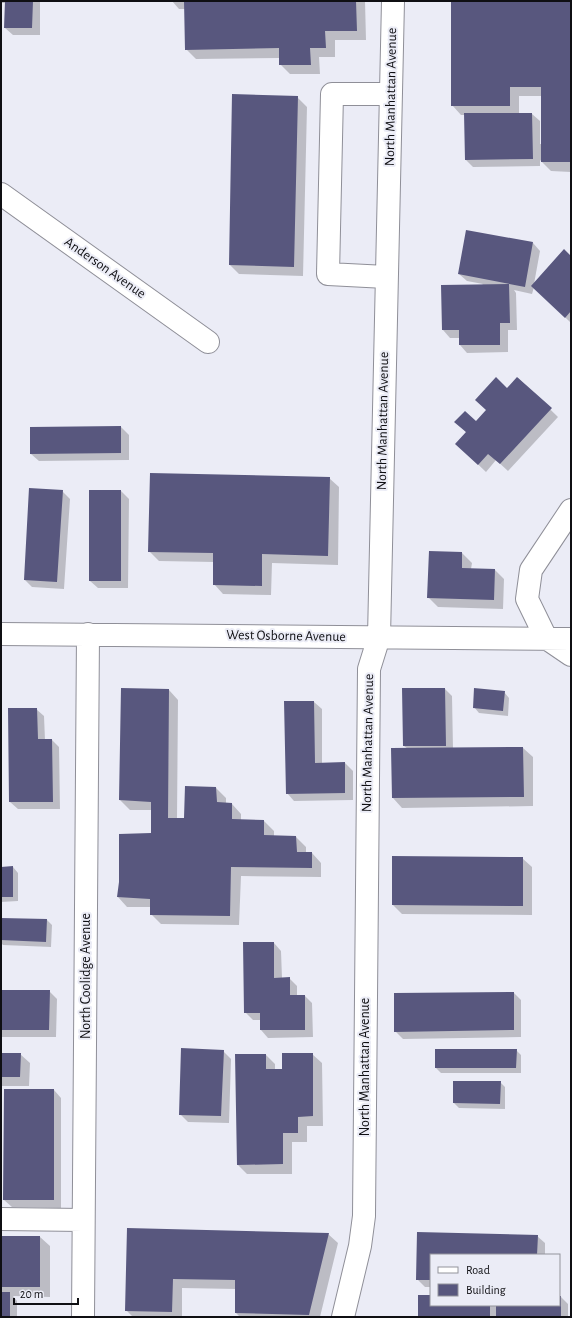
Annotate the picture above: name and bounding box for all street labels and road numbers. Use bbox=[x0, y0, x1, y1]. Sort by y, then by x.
street label: North Manhattan Avenue bbox=[383, 28, 399, 166]
street label: Anderson Avenue bbox=[62, 235, 148, 301]
street label: North Manhattan Avenue bbox=[375, 352, 391, 490]
street label: West Osborne Avenue bbox=[226, 628, 346, 644]
street label: North Manhattan Avenue bbox=[360, 674, 376, 812]
street label: North Coolidge Avenue bbox=[79, 913, 93, 1039]
street label: North Manhattan Avenue bbox=[358, 998, 372, 1136]

